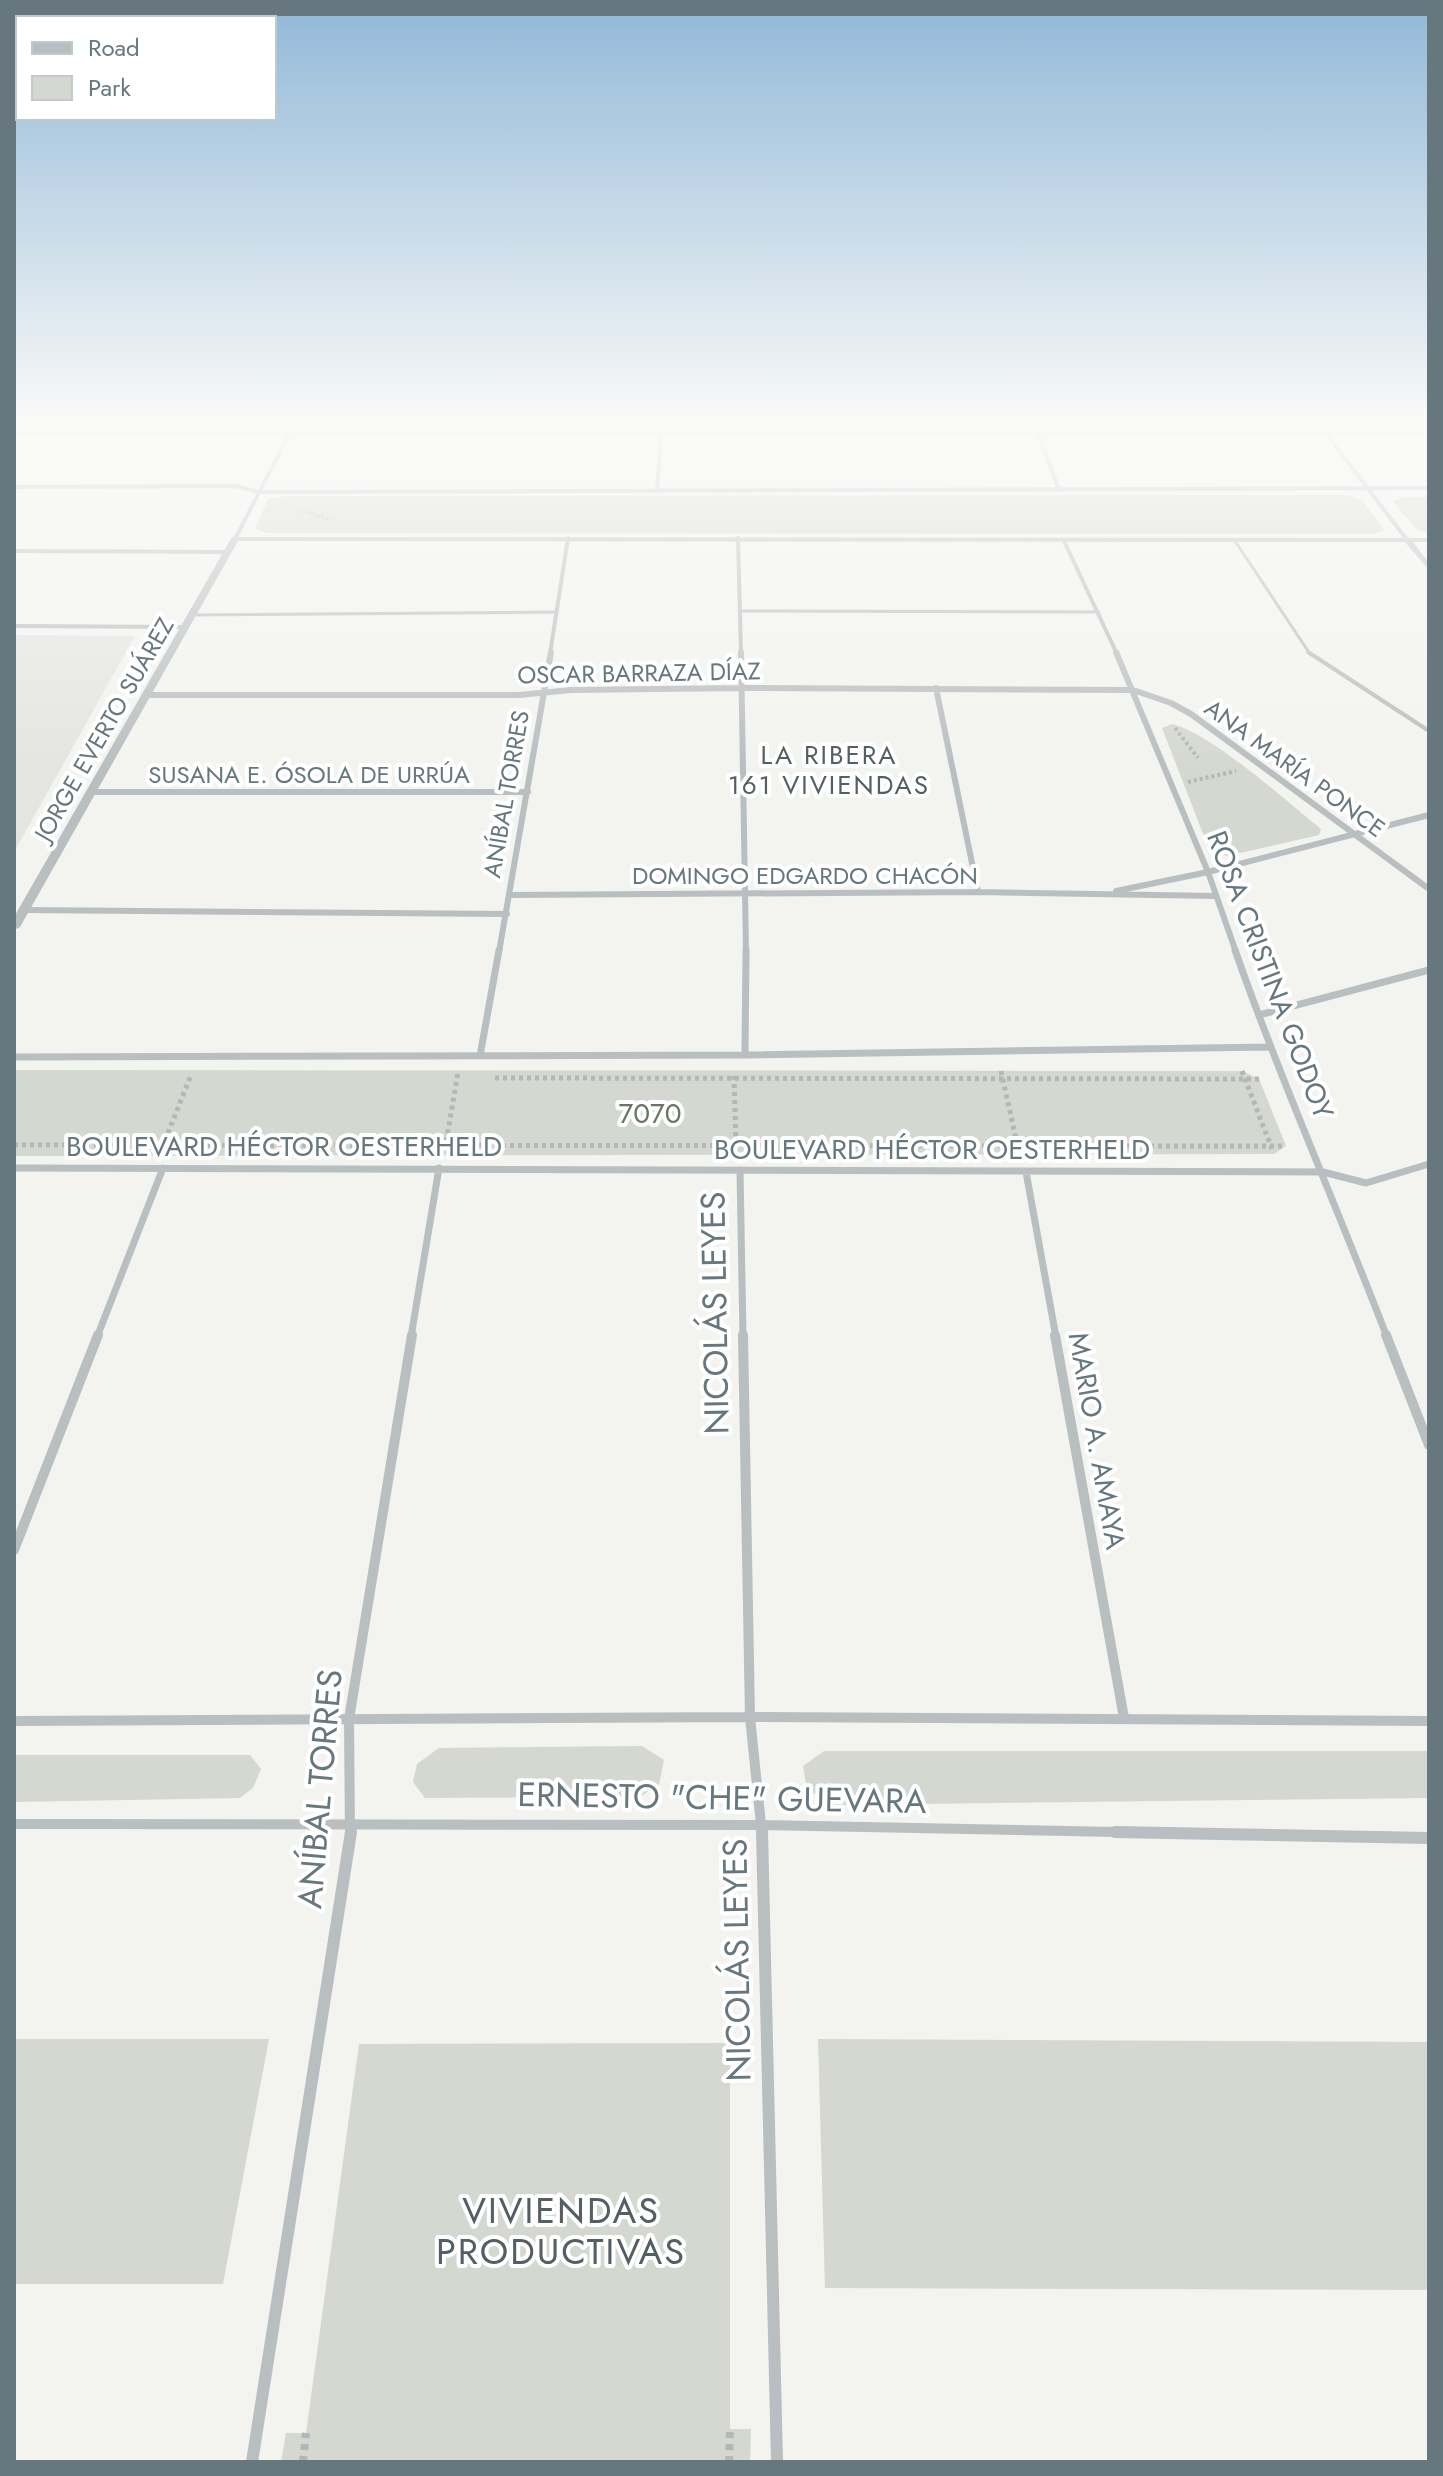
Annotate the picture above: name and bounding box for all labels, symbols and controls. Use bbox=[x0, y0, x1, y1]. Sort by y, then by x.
legend bbox=[16, 16, 276, 120]
text: Road bbox=[88, 30, 140, 65]
text: Park bbox=[88, 70, 131, 105]
street label: JORGE EVERTO SUÁREZ bbox=[24, 611, 182, 850]
street label: OSCAR BARRAZA DÍAZ bbox=[517, 653, 761, 693]
street label: ANA MARÍA PONCE bbox=[1198, 691, 1392, 845]
street label: ANÍBAL TORRES bbox=[474, 708, 538, 880]
district label: LA RIBERA 161 VIVIENDAS bbox=[728, 736, 930, 804]
street label: SUSANA E. ÓSOLA DE URRÚA bbox=[148, 757, 470, 792]
street label: ROSA CRISTINA GODOY bbox=[1196, 825, 1344, 1125]
street label: DOMINGO EDGARDO CHACÓN bbox=[632, 858, 978, 893]
park label: 7070 bbox=[618, 1093, 682, 1134]
street label: BOULEVARD HÉCTOR OESTERHELD bbox=[66, 1126, 502, 1167]
street label: BOULEVARD HÉCTOR OESTERHELD bbox=[714, 1129, 1150, 1170]
street label: NICOLÁS LEYES bbox=[688, 1191, 742, 1435]
street label: MARIO A. AMAYA bbox=[1058, 1329, 1136, 1553]
street label: ANÍBAL TORRES bbox=[285, 1667, 355, 1911]
street label: ERNESTO "CHE" GUEVARA bbox=[517, 1770, 927, 1826]
street label: NICOLÁS LEYES bbox=[710, 1838, 764, 2082]
district label: VIVIENDAS PRODUCTIVAS bbox=[436, 2184, 686, 2277]

